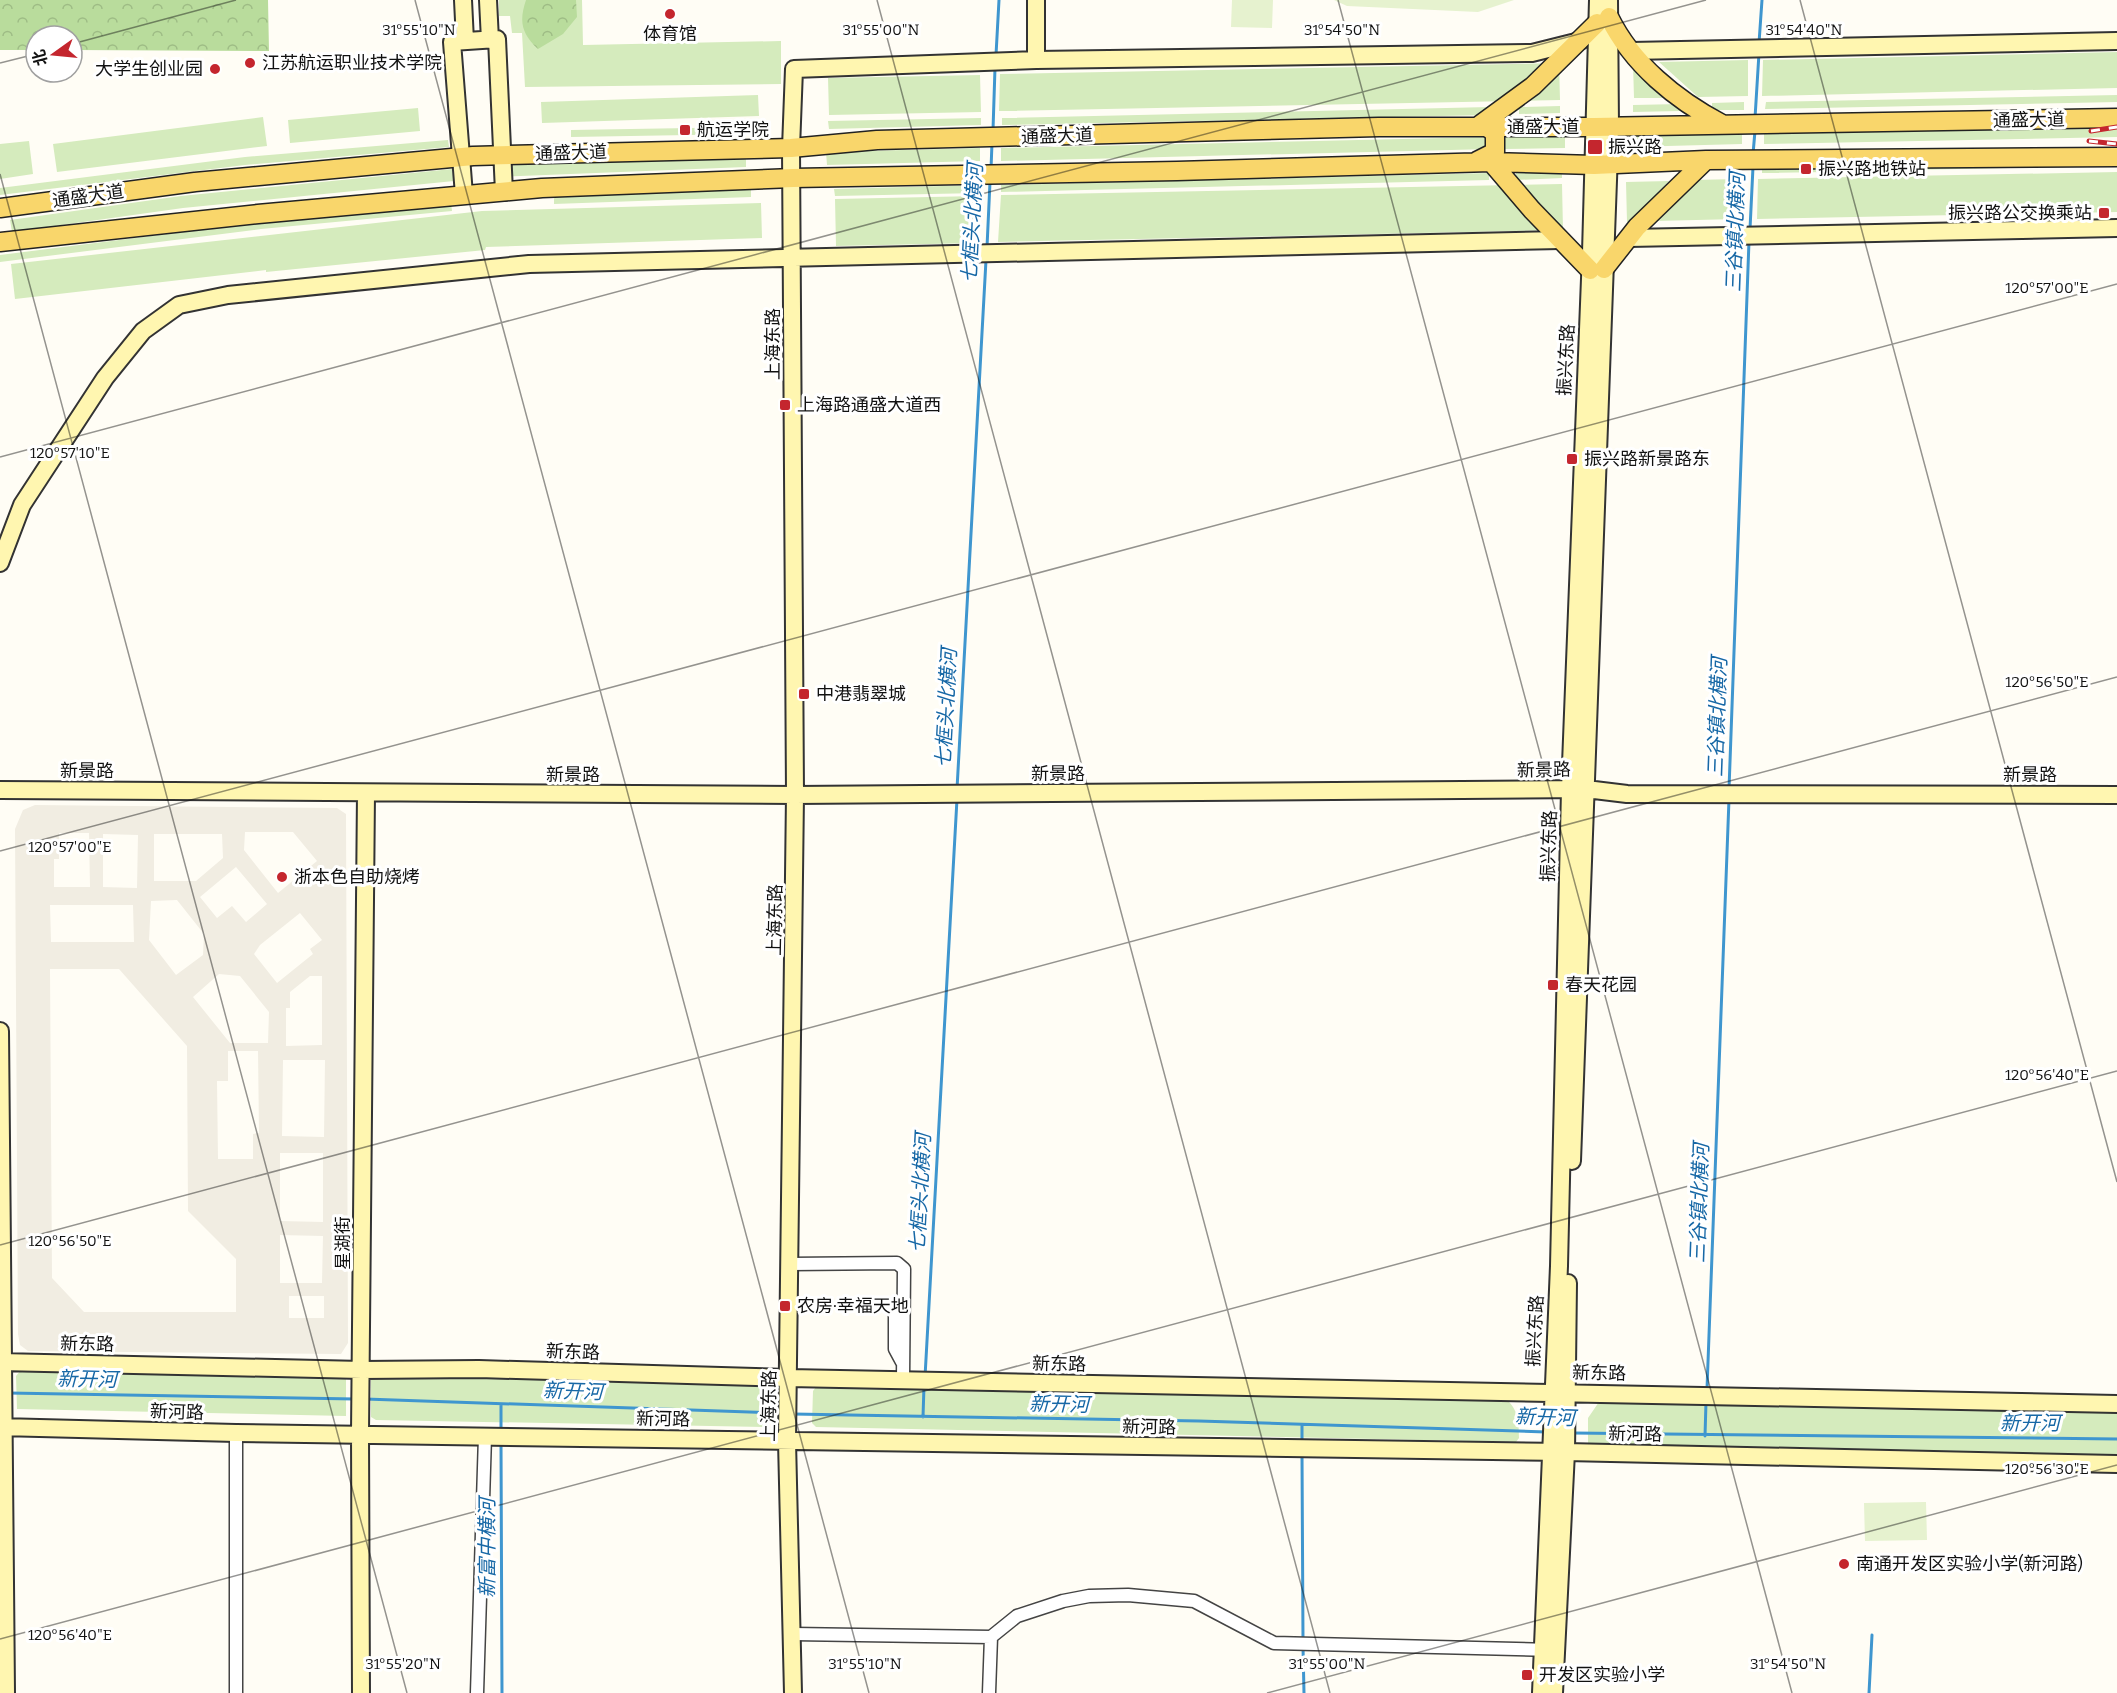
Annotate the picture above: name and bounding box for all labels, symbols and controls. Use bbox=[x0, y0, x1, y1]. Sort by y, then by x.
marker: 体育馆 bbox=[663, 7, 677, 21]
text: 31°55'10"N bbox=[382, 21, 456, 39]
text: 31°55'00"N bbox=[843, 21, 920, 39]
text: 31°54'50"N bbox=[1304, 21, 1380, 39]
text: 31°54'40"N bbox=[1766, 21, 1843, 39]
place label: 体育馆 bbox=[643, 23, 697, 45]
north arrow bbox=[24, 24, 84, 84]
text: 北 bbox=[29, 48, 51, 68]
place label: 江苏航运职业技术学院 bbox=[262, 52, 442, 74]
marker: 江苏航运职业技术学院 bbox=[243, 56, 257, 70]
place label: 大学生创业园 bbox=[95, 58, 203, 80]
marker: 大学生创业园 bbox=[208, 62, 222, 76]
street label: 通盛大道 bbox=[1993, 108, 2065, 132]
street label: 通盛大道 bbox=[1507, 116, 1579, 138]
place label: 航运学院 bbox=[697, 119, 769, 141]
marker: 航运学院 bbox=[678, 123, 692, 137]
street label: 通盛大道 bbox=[1021, 124, 1093, 148]
place label: 振兴路 bbox=[1608, 136, 1662, 158]
marker: 振兴路 bbox=[1586, 138, 1604, 156]
street label: 通盛大道 bbox=[535, 141, 607, 165]
water label: 七框头北横河 bbox=[957, 158, 987, 284]
place label: 振兴路地铁站 bbox=[1818, 158, 1926, 180]
marker: 振兴路地铁站 bbox=[1799, 162, 1813, 176]
water label: 三谷镇北横河 bbox=[1721, 168, 1749, 292]
street label: 通盛大道 bbox=[51, 180, 125, 212]
place label: 振兴路公交换乘站 bbox=[1948, 202, 2092, 224]
marker: 振兴路公交换乘站 bbox=[2097, 206, 2111, 220]
text: 120°57'00"E bbox=[2005, 279, 2089, 297]
street label: 上海东路 bbox=[762, 308, 784, 380]
street label: 振兴东路 bbox=[1553, 323, 1579, 397]
place label: 上海路通盛大道西 bbox=[797, 394, 941, 416]
marker: 上海路通盛大道西 bbox=[778, 398, 792, 412]
text: 120°57'10"E bbox=[30, 444, 110, 462]
place label: 振兴路新景路东 bbox=[1584, 448, 1710, 470]
marker: 振兴路新景路东 bbox=[1565, 452, 1579, 466]
water label: 七框头北横河 bbox=[931, 643, 961, 769]
water label: 三谷镇北横河 bbox=[1703, 653, 1731, 777]
text: 120°56'50"E bbox=[2005, 673, 2089, 691]
place label: 中港翡翠城 bbox=[816, 683, 906, 705]
marker: 中港翡翠城 bbox=[797, 687, 811, 701]
street label: 新景路 bbox=[1517, 759, 1571, 781]
street label: 新景路 bbox=[60, 760, 114, 782]
street label: 新景路 bbox=[1031, 763, 1085, 785]
street label: 新景路 bbox=[546, 764, 600, 786]
street label: 新景路 bbox=[2003, 764, 2057, 786]
street label: 振兴东路 bbox=[1537, 810, 1561, 882]
text: 120°57'00"E bbox=[28, 838, 112, 856]
place label: 浙本色自助烧烤 bbox=[294, 866, 420, 888]
marker: 浙本色自助烧烤 bbox=[275, 870, 289, 884]
street label: 上海东路 bbox=[763, 884, 787, 956]
place label: 春天花园 bbox=[1565, 974, 1637, 996]
marker: 春天花园 bbox=[1546, 978, 1560, 992]
text: 120°56'40"E bbox=[2005, 1066, 2089, 1084]
water label: 七框头北横河 bbox=[905, 1128, 935, 1254]
water label: 三谷镇北横河 bbox=[1685, 1139, 1713, 1263]
street label: 星湖街 bbox=[332, 1216, 354, 1270]
text: 120°56'50"E bbox=[28, 1232, 112, 1250]
street label: 振兴东路 bbox=[1522, 1294, 1548, 1368]
place label: 农房·幸福天地 bbox=[797, 1295, 909, 1317]
marker: 农房·幸福天地 bbox=[778, 1299, 792, 1313]
street label: 新东路 bbox=[60, 1333, 114, 1355]
street label: 新东路 bbox=[546, 1340, 600, 1364]
street label: 新东路 bbox=[1032, 1353, 1086, 1375]
street label: 新东路 bbox=[1572, 1362, 1626, 1384]
water label: 新开河 bbox=[57, 1366, 121, 1392]
street label: 上海东路 bbox=[757, 1370, 781, 1442]
water label: 新开河 bbox=[543, 1378, 607, 1404]
water label: 新开河 bbox=[1029, 1391, 1093, 1417]
street label: 新河路 bbox=[150, 1400, 204, 1424]
water label: 新开河 bbox=[1515, 1404, 1579, 1430]
street label: 新河路 bbox=[636, 1408, 690, 1430]
water label: 新开河 bbox=[2000, 1411, 2064, 1435]
street label: 新河路 bbox=[1122, 1416, 1176, 1438]
street label: 新河路 bbox=[1608, 1423, 1662, 1445]
text: 120°56'30"E bbox=[2005, 1460, 2089, 1478]
water label: 新富中横河 bbox=[475, 1494, 499, 1598]
place label: 南通开发区实验小学(新河路) bbox=[1856, 1553, 2083, 1575]
marker: 南通开发区实验小学(新河路) bbox=[1837, 1557, 1851, 1571]
text: 120°56'40"E bbox=[28, 1626, 112, 1644]
text: 31°55'20"N bbox=[365, 1655, 441, 1673]
text: 31°55'10"N bbox=[828, 1655, 902, 1673]
text: 31°55'00"N bbox=[1289, 1655, 1366, 1673]
text: 31°54'50"N bbox=[1750, 1655, 1826, 1673]
place label: 开发区实验小学 bbox=[1539, 1664, 1665, 1686]
marker: 开发区实验小学 bbox=[1520, 1668, 1534, 1682]

